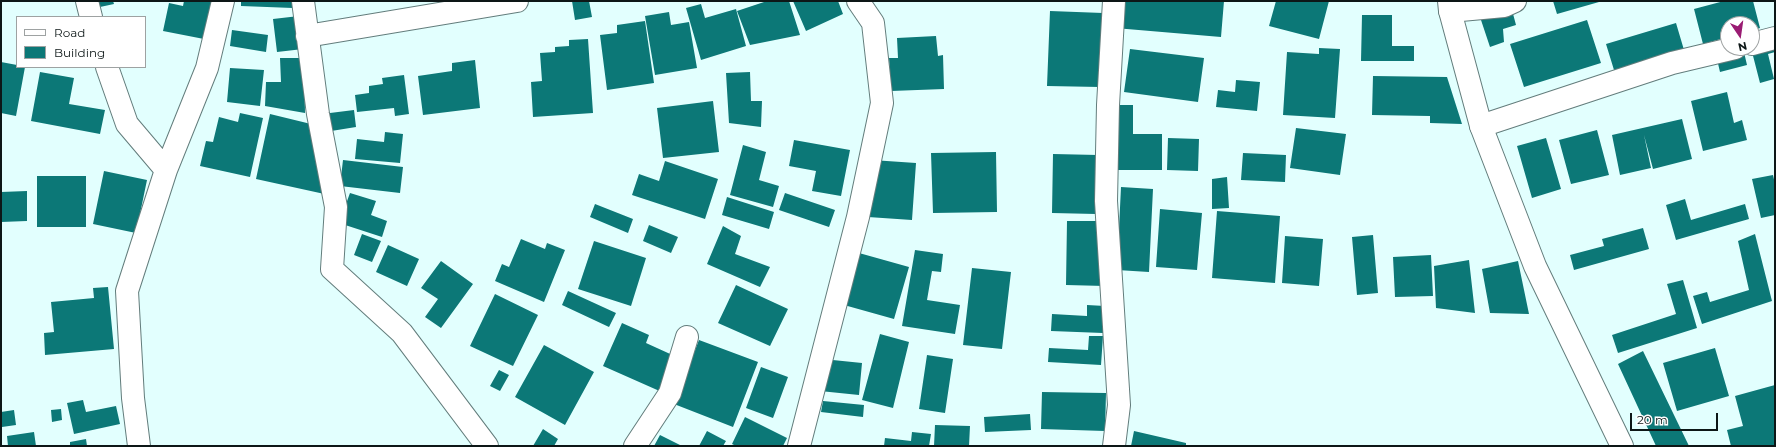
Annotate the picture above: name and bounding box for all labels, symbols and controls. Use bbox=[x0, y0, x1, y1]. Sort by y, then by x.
legend bbox=[16, 16, 146, 68]
north arrow bbox=[1720, 16, 1760, 56]
text: Road bbox=[54, 25, 85, 40]
text: N bbox=[1737, 39, 1748, 55]
text: Building bbox=[54, 45, 105, 60]
scale bar bbox=[1632, 405, 1720, 431]
text: 20 m bbox=[1637, 412, 1668, 427]

